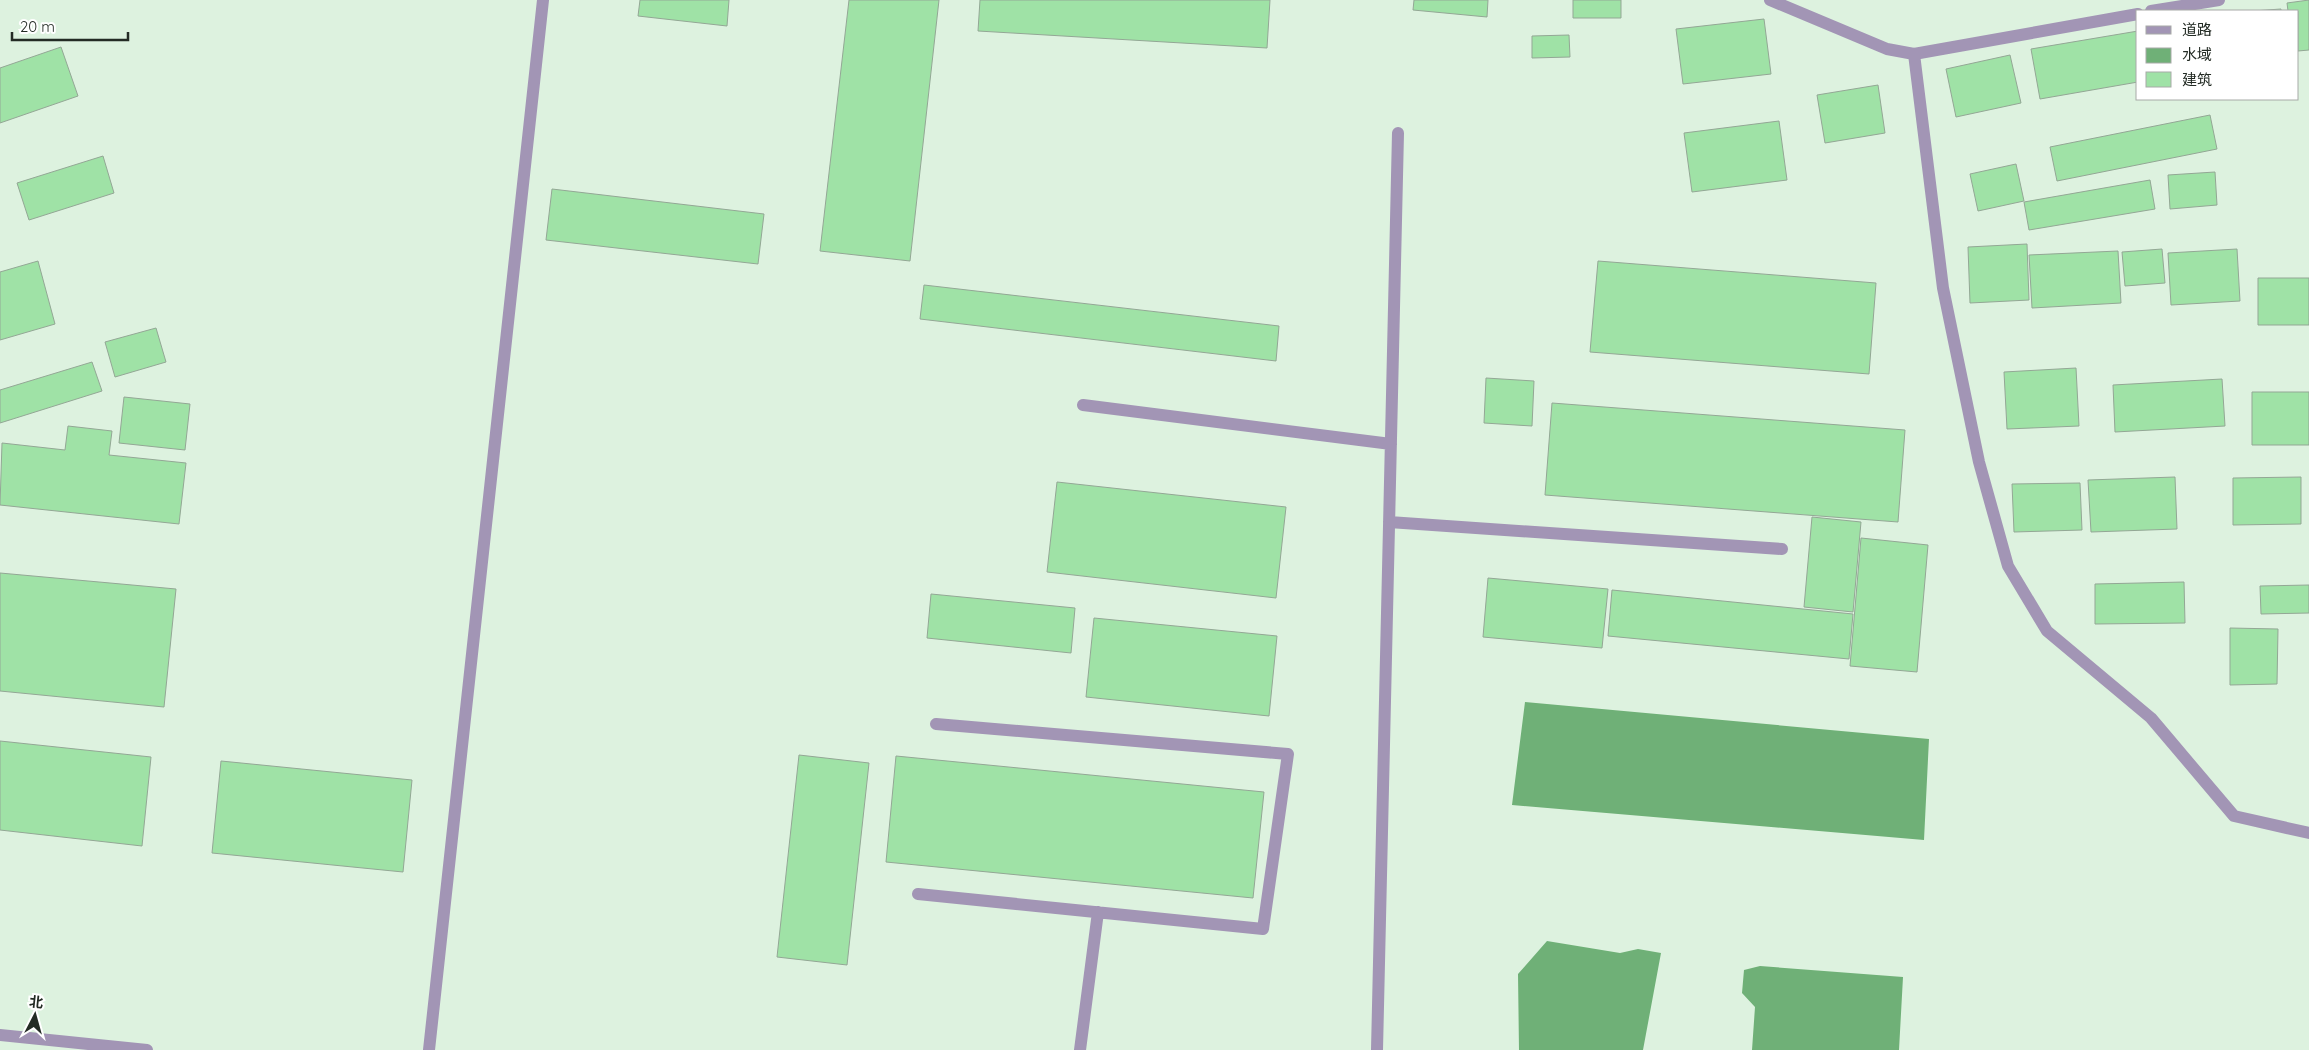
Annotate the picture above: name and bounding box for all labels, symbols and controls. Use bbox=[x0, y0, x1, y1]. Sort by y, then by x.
scale bar bbox=[12, 10, 129, 42]
legend bbox=[2136, 10, 2299, 100]
text: 20 m bbox=[20, 17, 55, 36]
text: 道路 bbox=[2182, 20, 2212, 39]
text: 水域 bbox=[2182, 45, 2212, 64]
text: 建筑 bbox=[2182, 70, 2212, 89]
north arrow bbox=[10, 990, 60, 1040]
text: 北 bbox=[28, 992, 44, 1012]

